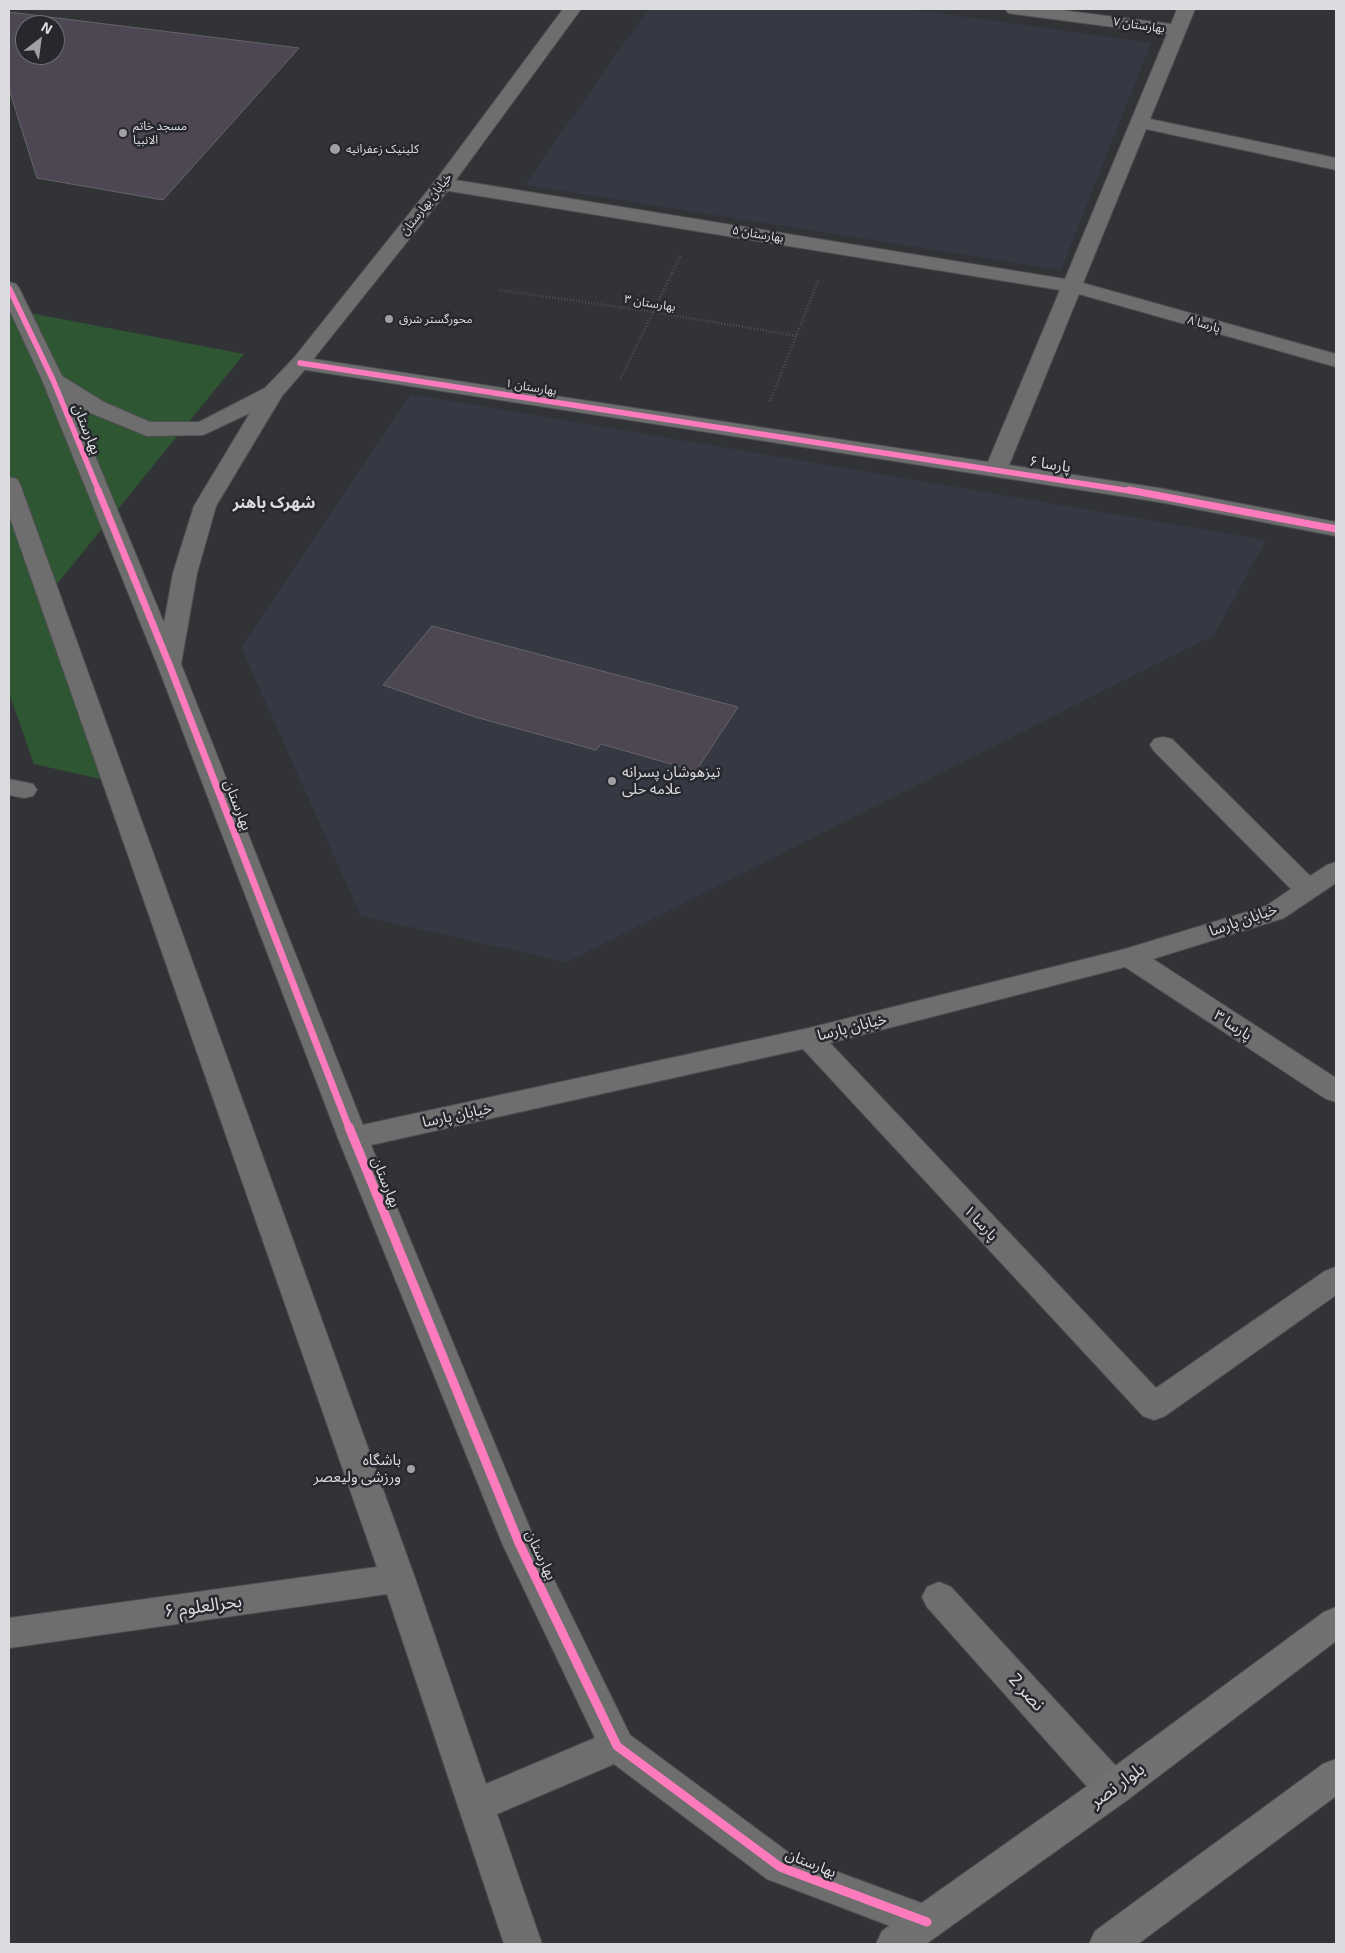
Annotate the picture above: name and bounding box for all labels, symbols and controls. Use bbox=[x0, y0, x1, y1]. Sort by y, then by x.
street label: بهارستان ۷ bbox=[1112, 14, 1166, 36]
north arrow bbox=[15, 15, 65, 65]
text: N bbox=[39, 18, 56, 37]
place label: مسجد خاتم الانبیا bbox=[133, 119, 187, 147]
marker: مسجد خاتم الانبیا bbox=[117, 127, 129, 139]
marker: کلینیک زعفرانیه bbox=[328, 142, 342, 156]
place label: کلینیک زعفرانیه bbox=[346, 142, 419, 156]
street label: خیابان بهارستان bbox=[397, 170, 455, 238]
street label: بهارستان ۵ bbox=[731, 223, 785, 245]
street label: بهارستان ۳ bbox=[623, 292, 677, 314]
place label: محورگستر شرق bbox=[399, 312, 473, 326]
street label: ۸ پارسا bbox=[1186, 312, 1222, 336]
marker: محورگستر شرق bbox=[383, 313, 395, 325]
street label: بهارستان ۱ bbox=[504, 376, 558, 398]
street label: بهارستان bbox=[69, 401, 105, 457]
street label: پارسا ۶ bbox=[1028, 452, 1072, 476]
district label: شهرک باهنر bbox=[233, 493, 315, 513]
place label: تیزهوشان پسرانه علامه حلی bbox=[622, 763, 721, 798]
marker: تیزهوشان پسرانه علامه حلی bbox=[606, 775, 618, 787]
street label: بهارستان bbox=[220, 777, 256, 833]
street label: خیابان پارسا bbox=[1207, 900, 1279, 940]
street label: پارسا ۳ bbox=[1211, 1006, 1255, 1044]
street label: خیابان پارسا bbox=[815, 1010, 889, 1044]
street label: خیابان پارسا bbox=[420, 1099, 494, 1131]
street label: بهارستان bbox=[368, 1154, 404, 1210]
street label: پارسا ۱ bbox=[960, 1202, 1002, 1244]
place label: باشگاه ورزشی ولیعصر bbox=[313, 1451, 401, 1486]
marker: باشگاه ورزشی ولیعصر bbox=[405, 1463, 417, 1475]
street label: بهارستان bbox=[522, 1527, 560, 1583]
street label: بحرالعلوم ۶ bbox=[163, 1590, 243, 1622]
street label: نصر 2 bbox=[1005, 1669, 1049, 1715]
street label: بلوار نصر bbox=[1085, 1758, 1149, 1812]
street label: بهارستان bbox=[783, 1845, 839, 1881]

